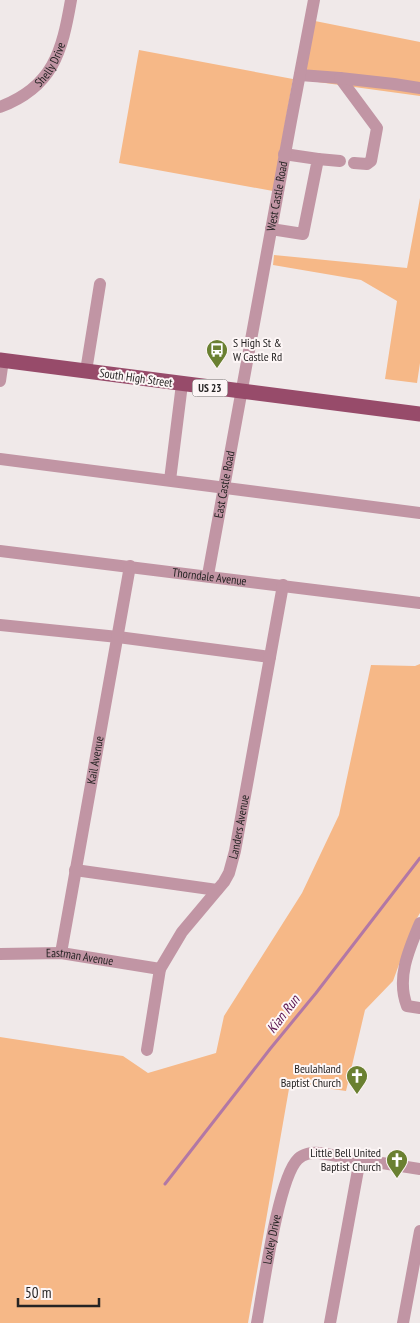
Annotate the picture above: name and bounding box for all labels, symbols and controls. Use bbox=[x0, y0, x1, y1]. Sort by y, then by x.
street label: Shelly Drive bbox=[31, 40, 68, 90]
street label: West Castle Road bbox=[263, 160, 290, 232]
place label: S High St & W Castle Rd bbox=[233, 335, 282, 364]
bus stop icon: S High St & W Castle Rd bbox=[205, 338, 229, 369]
street label: South High Street bbox=[99, 365, 174, 390]
road number: US 23 bbox=[192, 379, 228, 396]
street label: East Castle Road bbox=[211, 450, 238, 519]
street label: Thorndale Avenue bbox=[171, 564, 248, 588]
street label: Kail Avenue bbox=[83, 735, 107, 785]
street label: Landers Avenue bbox=[225, 793, 252, 861]
street label: Eastman Avenue bbox=[46, 945, 115, 968]
water label: Kian Run bbox=[262, 991, 304, 1037]
place label: Beulahland Baptist Church bbox=[281, 1061, 341, 1090]
church icon: Beulahland Baptist Church bbox=[345, 1064, 369, 1095]
place label: Little Bell United Baptist Church bbox=[310, 1145, 381, 1174]
church icon: Little Bell United Baptist Church bbox=[385, 1148, 409, 1179]
street label: Loxley Drive bbox=[259, 1213, 284, 1265]
scale bar bbox=[18, 1276, 99, 1308]
text: 50 m bbox=[25, 1283, 51, 1302]

